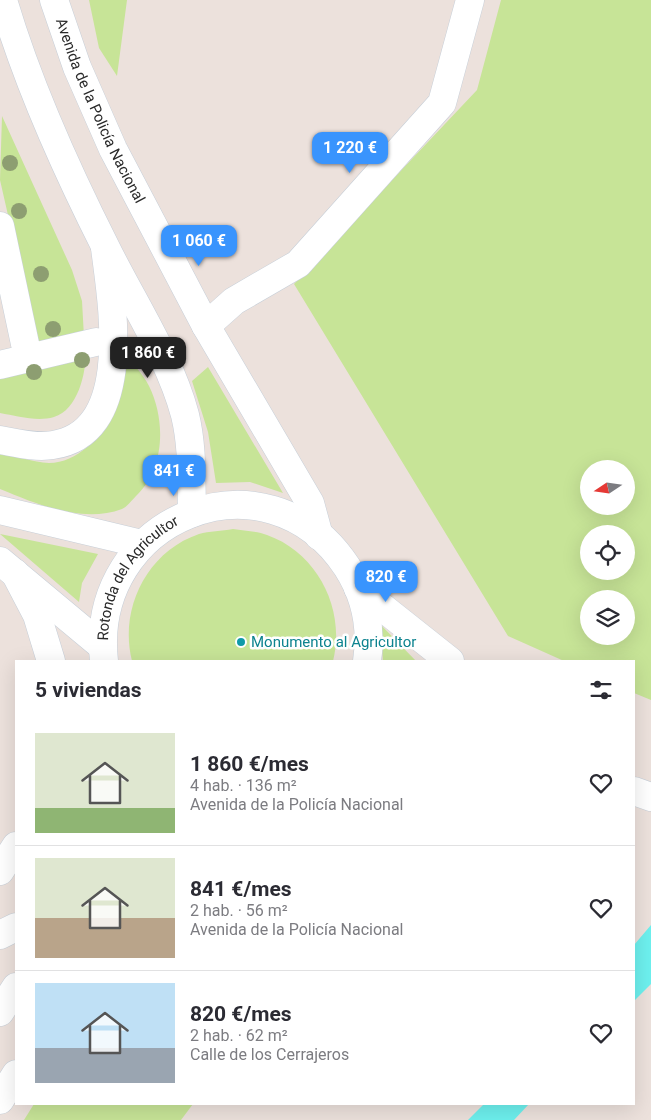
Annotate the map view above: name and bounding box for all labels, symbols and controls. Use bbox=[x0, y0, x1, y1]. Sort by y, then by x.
street label: Avenida de la Policía Nacional bbox=[52, 16, 149, 206]
pin: 1 220 € bbox=[304, 132, 396, 174]
text: 1 220 € bbox=[323, 138, 377, 157]
pin: 1 060 € bbox=[153, 224, 245, 267]
text: 1 060 € bbox=[172, 231, 226, 250]
pin: 1 860 € bbox=[102, 336, 194, 379]
text: 1 860 € bbox=[121, 343, 175, 362]
pin: 841 € bbox=[139, 454, 209, 497]
north arrow bbox=[580, 460, 635, 515]
map controls bbox=[580, 460, 635, 645]
text: 841 € bbox=[154, 461, 194, 480]
street label: Rotonda del Agricultor bbox=[94, 512, 181, 641]
button: locate bbox=[580, 525, 635, 580]
pin: 820 € bbox=[351, 560, 421, 603]
text: 820 € bbox=[366, 567, 406, 586]
button: layers bbox=[580, 590, 635, 645]
place label: Monumento al Agricultor bbox=[251, 633, 416, 651]
marker: Monumento al Agricultor bbox=[235, 636, 247, 648]
icon: filters bbox=[587, 676, 615, 704]
text: 5 viviendas bbox=[35, 678, 142, 702]
text: 1 860 €/mes bbox=[190, 752, 309, 776]
icon: home bbox=[75, 753, 135, 813]
icon: heart bbox=[587, 769, 615, 797]
text: 4 hab. · 136 m² bbox=[190, 776, 297, 795]
text: Avenida de la Policía Nacional bbox=[190, 795, 403, 814]
text: 841 €/mes bbox=[190, 877, 292, 901]
icon: home bbox=[75, 878, 135, 938]
icon: heart bbox=[587, 894, 615, 922]
text: 2 hab. · 56 m² bbox=[190, 901, 288, 920]
text: Avenida de la Policía Nacional bbox=[190, 920, 403, 939]
text: 820 €/mes bbox=[190, 1002, 292, 1026]
icon: home bbox=[75, 1003, 135, 1063]
icon: heart bbox=[587, 1019, 615, 1047]
text: 2 hab. · 62 m² bbox=[190, 1026, 288, 1045]
text: Calle de los Cerrajeros bbox=[190, 1045, 349, 1064]

